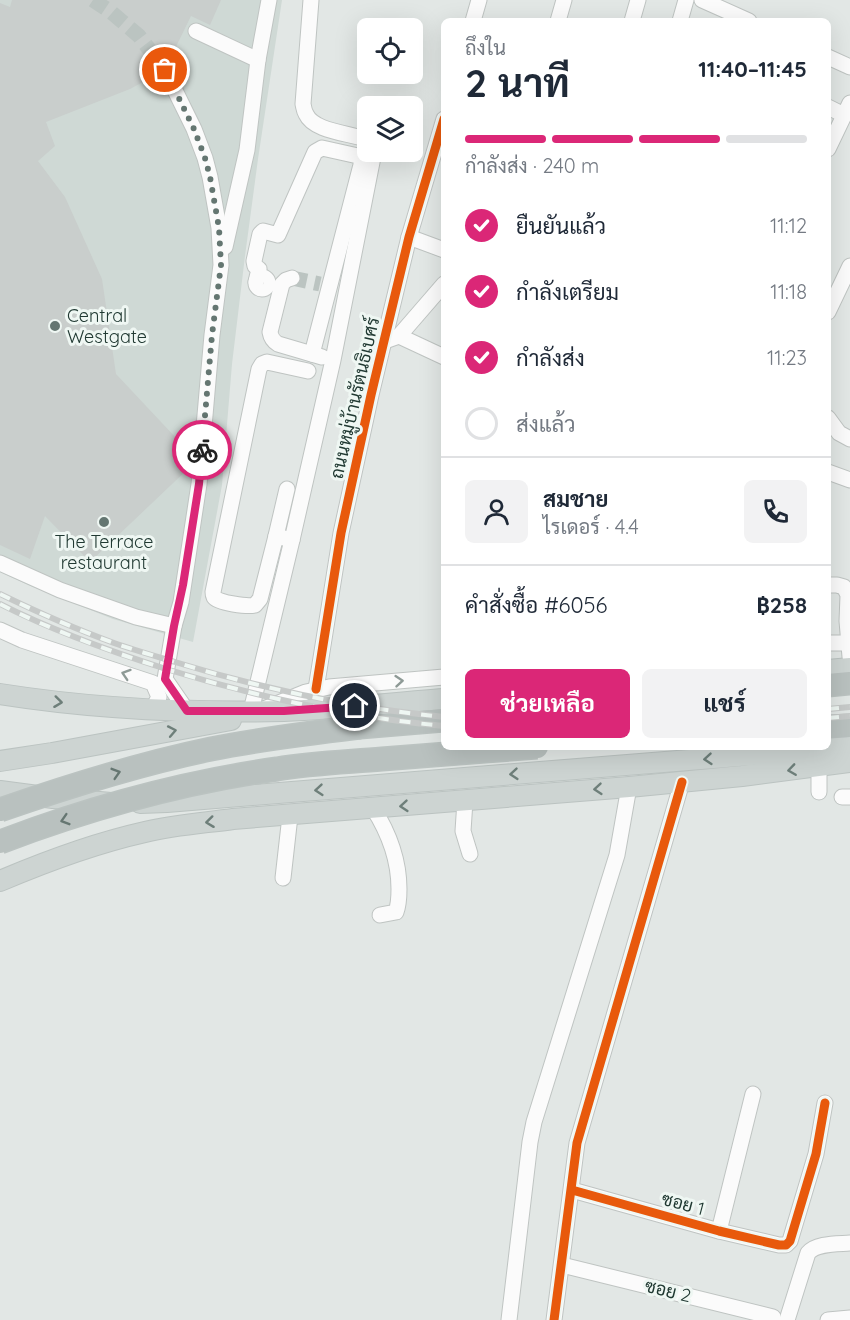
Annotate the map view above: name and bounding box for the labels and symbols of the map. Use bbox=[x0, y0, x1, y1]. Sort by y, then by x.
pin bbox=[139, 44, 190, 95]
place label: Central Westgate bbox=[67, 304, 147, 348]
street label: ถนนหมู่บ้านรัตนธิเบศร์ bbox=[324, 314, 386, 481]
marker: Central Westgate bbox=[48, 319, 62, 333]
courier bbox=[172, 420, 232, 480]
marker: The Terrace restaurant bbox=[97, 515, 111, 529]
place label: The Terrace restaurant bbox=[54, 530, 154, 574]
one-way arrow bbox=[121, 669, 132, 681]
one-way arrow bbox=[394, 675, 403, 688]
pin bbox=[329, 680, 380, 731]
one-way arrow bbox=[53, 695, 62, 708]
one-way arrow bbox=[166, 725, 176, 738]
one-way arrow bbox=[703, 752, 712, 765]
one-way arrow bbox=[788, 764, 797, 776]
one-way arrow bbox=[110, 768, 121, 780]
one-way arrow bbox=[509, 768, 518, 781]
one-way arrow bbox=[315, 783, 324, 796]
one-way arrow bbox=[594, 783, 603, 796]
one-way arrow bbox=[399, 799, 408, 812]
one-way arrow bbox=[60, 813, 71, 825]
one-way arrow bbox=[205, 815, 214, 828]
street label: ซอย 1 bbox=[659, 1187, 707, 1220]
street label: ซอย 2 bbox=[643, 1274, 694, 1307]

